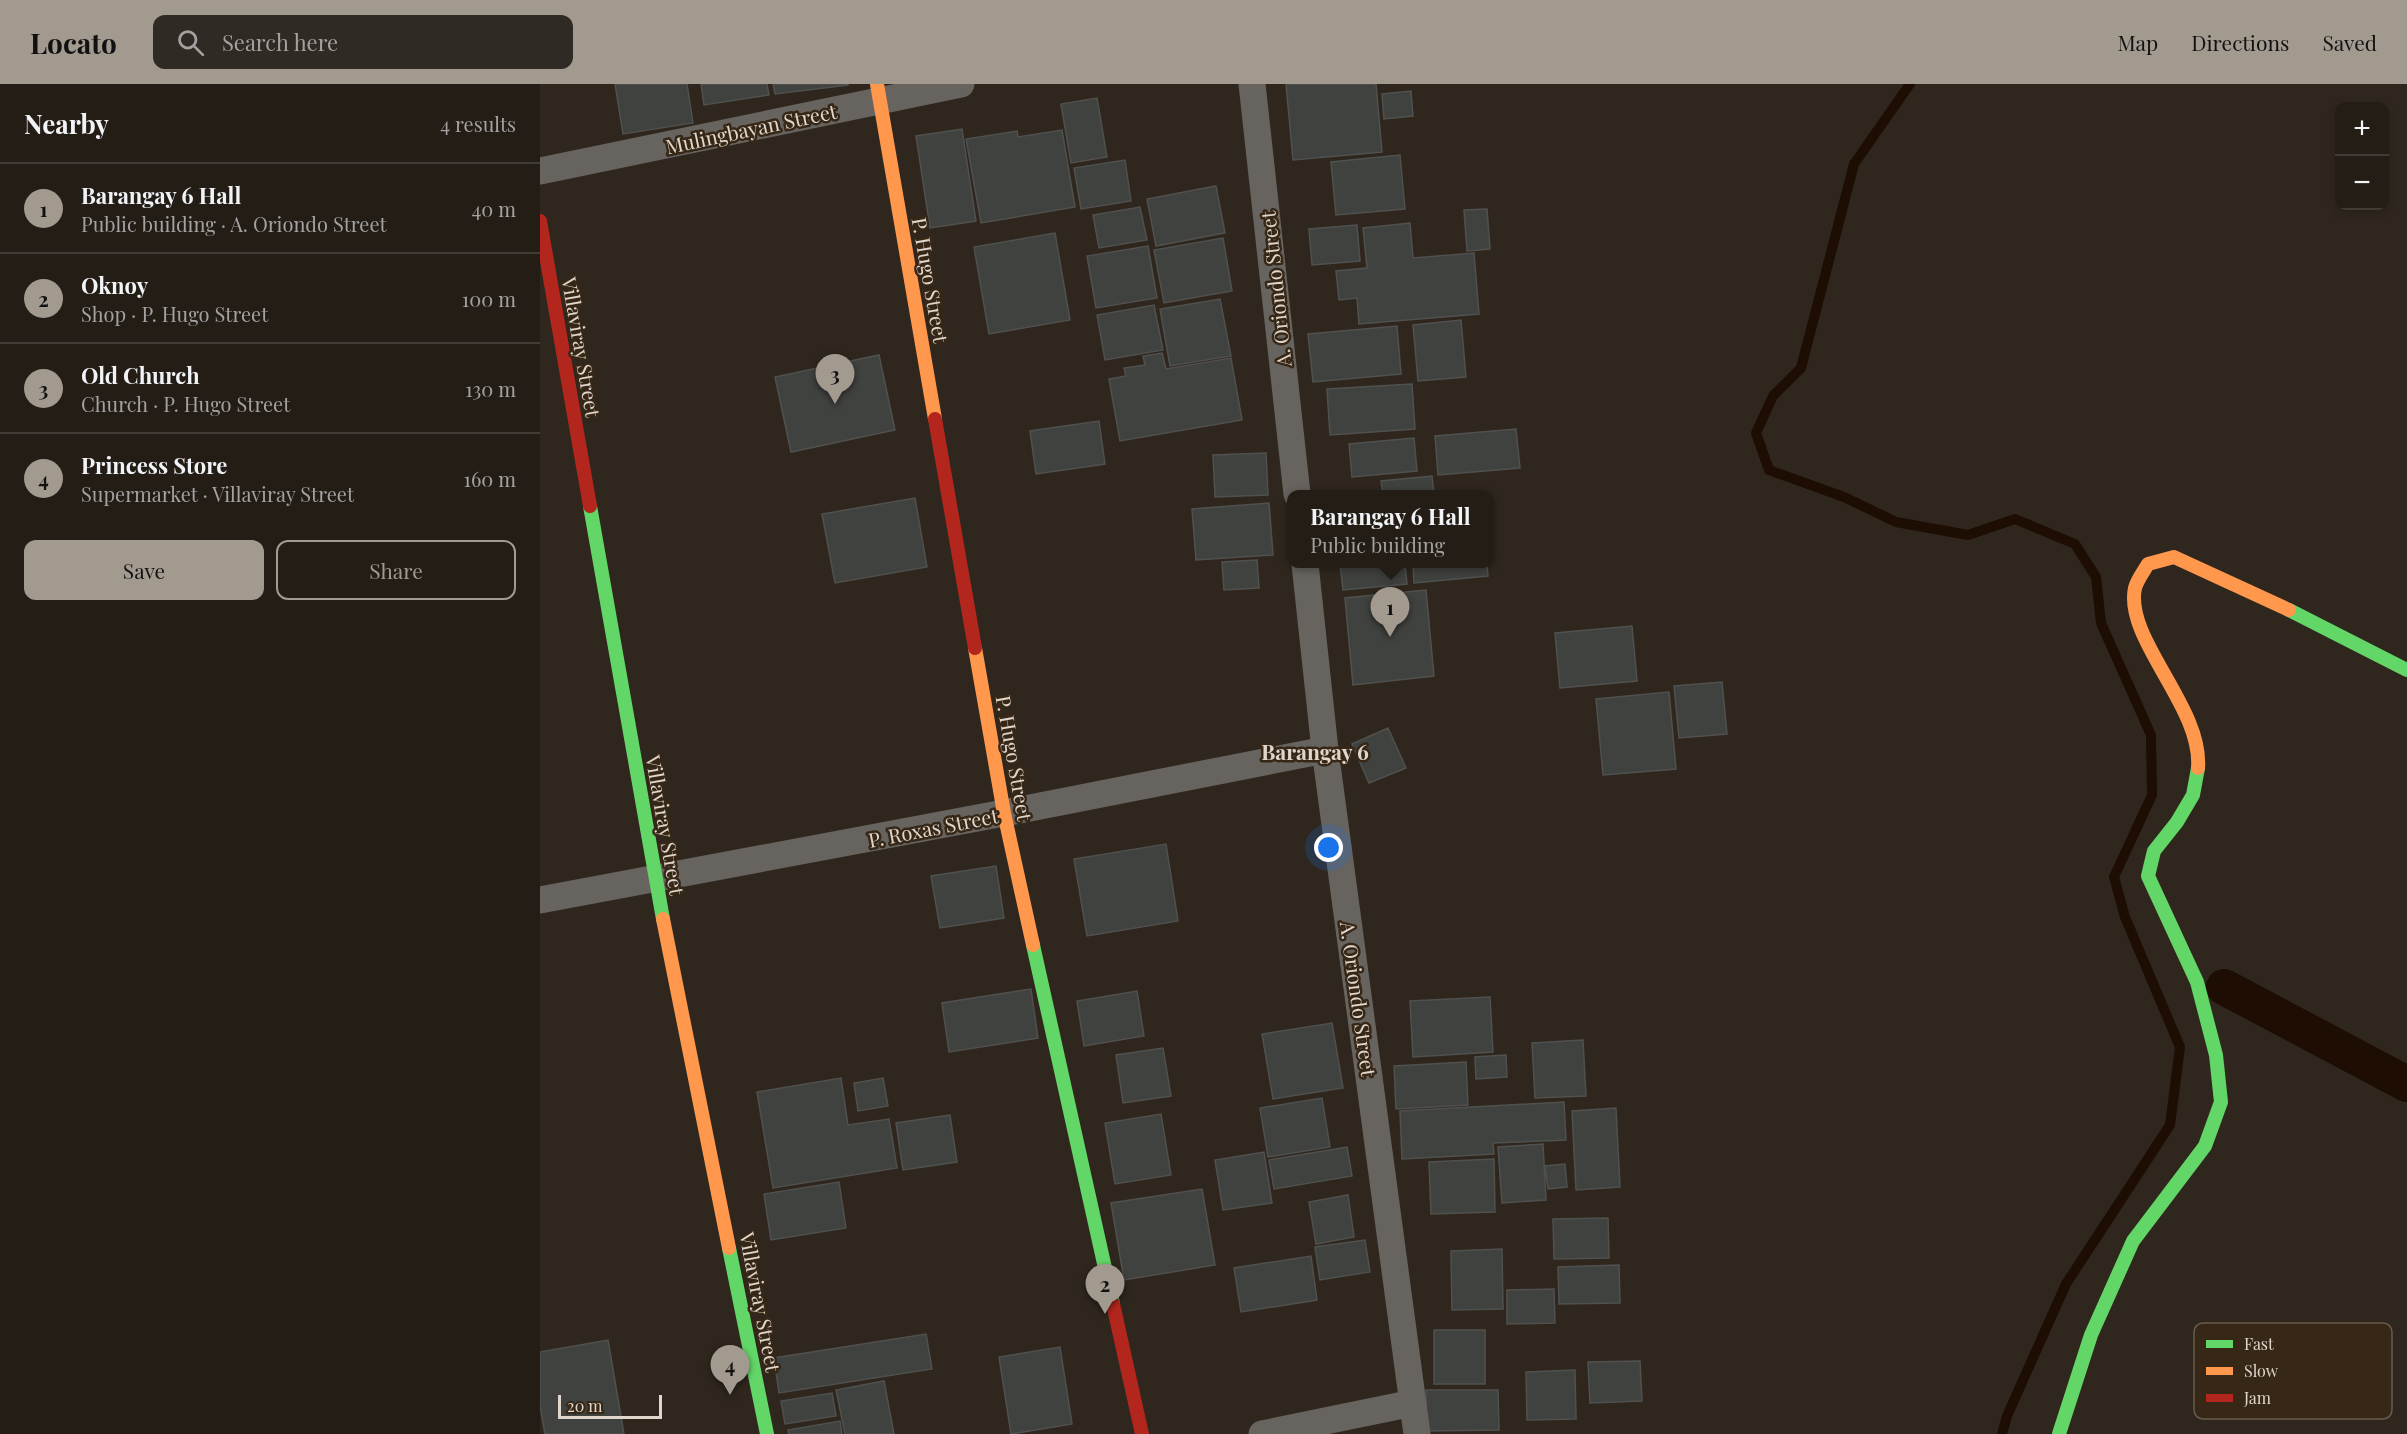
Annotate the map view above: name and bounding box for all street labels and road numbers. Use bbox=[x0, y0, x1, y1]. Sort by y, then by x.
street label: Mulingbayan Street bbox=[663, 96, 840, 159]
street label: A. Oriondo Street bbox=[1253, 209, 1297, 369]
street label: P. Hugo Street bbox=[907, 215, 955, 346]
street label: Villaviray Street bbox=[556, 274, 608, 420]
street label: P. Hugo Street bbox=[991, 693, 1039, 824]
street label: Villaviray Street bbox=[640, 752, 692, 898]
street label: P. Roxas Street bbox=[866, 801, 1001, 853]
street label: A. Oriondo Street bbox=[1335, 919, 1383, 1079]
street label: Villaviray Street bbox=[734, 1229, 788, 1375]

